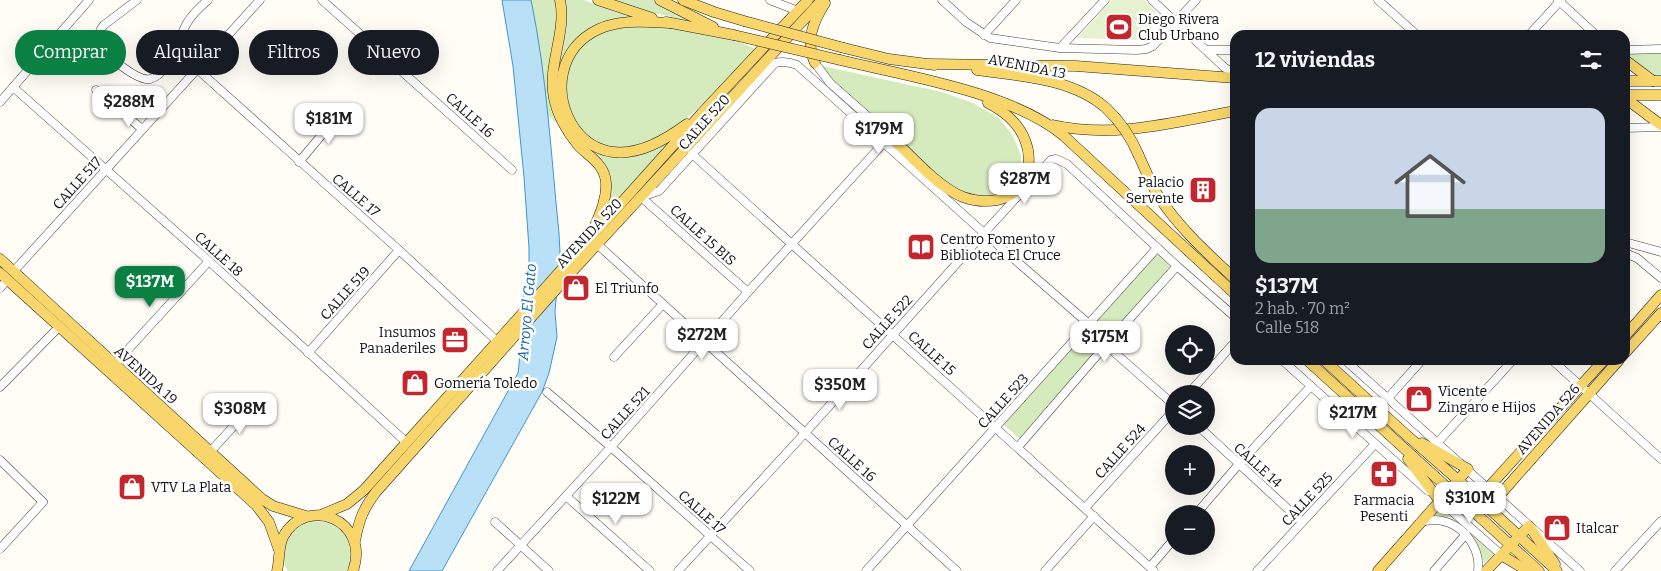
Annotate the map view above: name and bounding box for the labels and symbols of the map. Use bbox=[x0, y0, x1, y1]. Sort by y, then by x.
place label: Diego Rivera Club Urbano bbox=[1138, 11, 1220, 44]
sports icon: Diego Rivera Club Urbano bbox=[1104, 12, 1134, 42]
street label: AVENIDA 13 bbox=[987, 51, 1067, 82]
pin: $288M bbox=[94, 86, 164, 128]
street label: CALLE 16 bbox=[442, 89, 497, 141]
street label: CALLE 520 bbox=[675, 91, 734, 154]
pin: $181M bbox=[294, 102, 364, 145]
pin: $179M bbox=[844, 112, 914, 155]
street label: CALLE 517 bbox=[49, 154, 105, 213]
pin: $287M bbox=[990, 162, 1060, 205]
street label: CALLE 17 bbox=[328, 170, 383, 221]
place label: Palacio Servente bbox=[1126, 174, 1184, 207]
building icon: Palacio Servente bbox=[1188, 175, 1218, 205]
street label: AVENIDA 520 bbox=[553, 195, 626, 272]
street label: CALLE 15 BIS bbox=[666, 201, 739, 269]
street label: CALLE 18 bbox=[191, 228, 246, 280]
place label: Centro Fomento y Biblioteca El Cruce bbox=[940, 231, 1061, 264]
library icon: Centro Fomento y Biblioteca El Cruce bbox=[906, 232, 936, 262]
street label: CALLE 519 bbox=[317, 263, 374, 324]
water label: Arroyo El Gato bbox=[514, 263, 540, 362]
pin: $137M bbox=[115, 266, 185, 308]
shop icon: El Triunfo bbox=[561, 273, 591, 303]
place label: El Triunfo bbox=[595, 280, 659, 297]
street label: CALLE 522 bbox=[858, 292, 916, 353]
pin: $272M bbox=[667, 318, 737, 361]
pin: $175M bbox=[1070, 320, 1140, 363]
place label: Insumos Panaderiles bbox=[359, 324, 436, 357]
office icon: Insumos Panaderiles bbox=[440, 325, 470, 355]
street label: CALLE 15 bbox=[904, 328, 959, 379]
street label: AVENIDA 19 bbox=[111, 343, 181, 408]
shop icon: Gomería Toledo bbox=[400, 368, 430, 398]
pin: $350M bbox=[805, 368, 875, 411]
street label: CALLE 523 bbox=[974, 370, 1032, 432]
place label: Gomería Toledo bbox=[434, 375, 537, 392]
street label: AVENIDA 526 bbox=[1513, 380, 1584, 458]
street label: CALLE 521 bbox=[597, 383, 654, 443]
place label: Vicente Zingaro e Hijos bbox=[1438, 383, 1536, 416]
shop icon: Vicente Zingaro e Hijos bbox=[1404, 384, 1434, 414]
pin: $308M bbox=[205, 392, 275, 435]
pin: $217M bbox=[1318, 396, 1388, 439]
street label: CALLE 524 bbox=[1091, 420, 1149, 482]
street label: CALLE 16 bbox=[824, 433, 879, 485]
street label: CALLE 14 bbox=[1230, 439, 1285, 491]
pharmacy icon: Farmacia Pesenti bbox=[1369, 459, 1399, 489]
street label: CALLE 525 bbox=[1278, 469, 1337, 530]
shop icon: VTV La Plata bbox=[117, 472, 147, 502]
place label: VTV La Plata bbox=[151, 479, 232, 496]
pin: $122M bbox=[581, 482, 651, 525]
pin: $310M bbox=[1435, 482, 1505, 524]
street label: CALLE 17 bbox=[675, 487, 729, 538]
place label: Farmacia Pesenti bbox=[1354, 492, 1415, 525]
shop icon: Italcar bbox=[1542, 513, 1572, 543]
place label: Italcar bbox=[1576, 520, 1618, 537]

